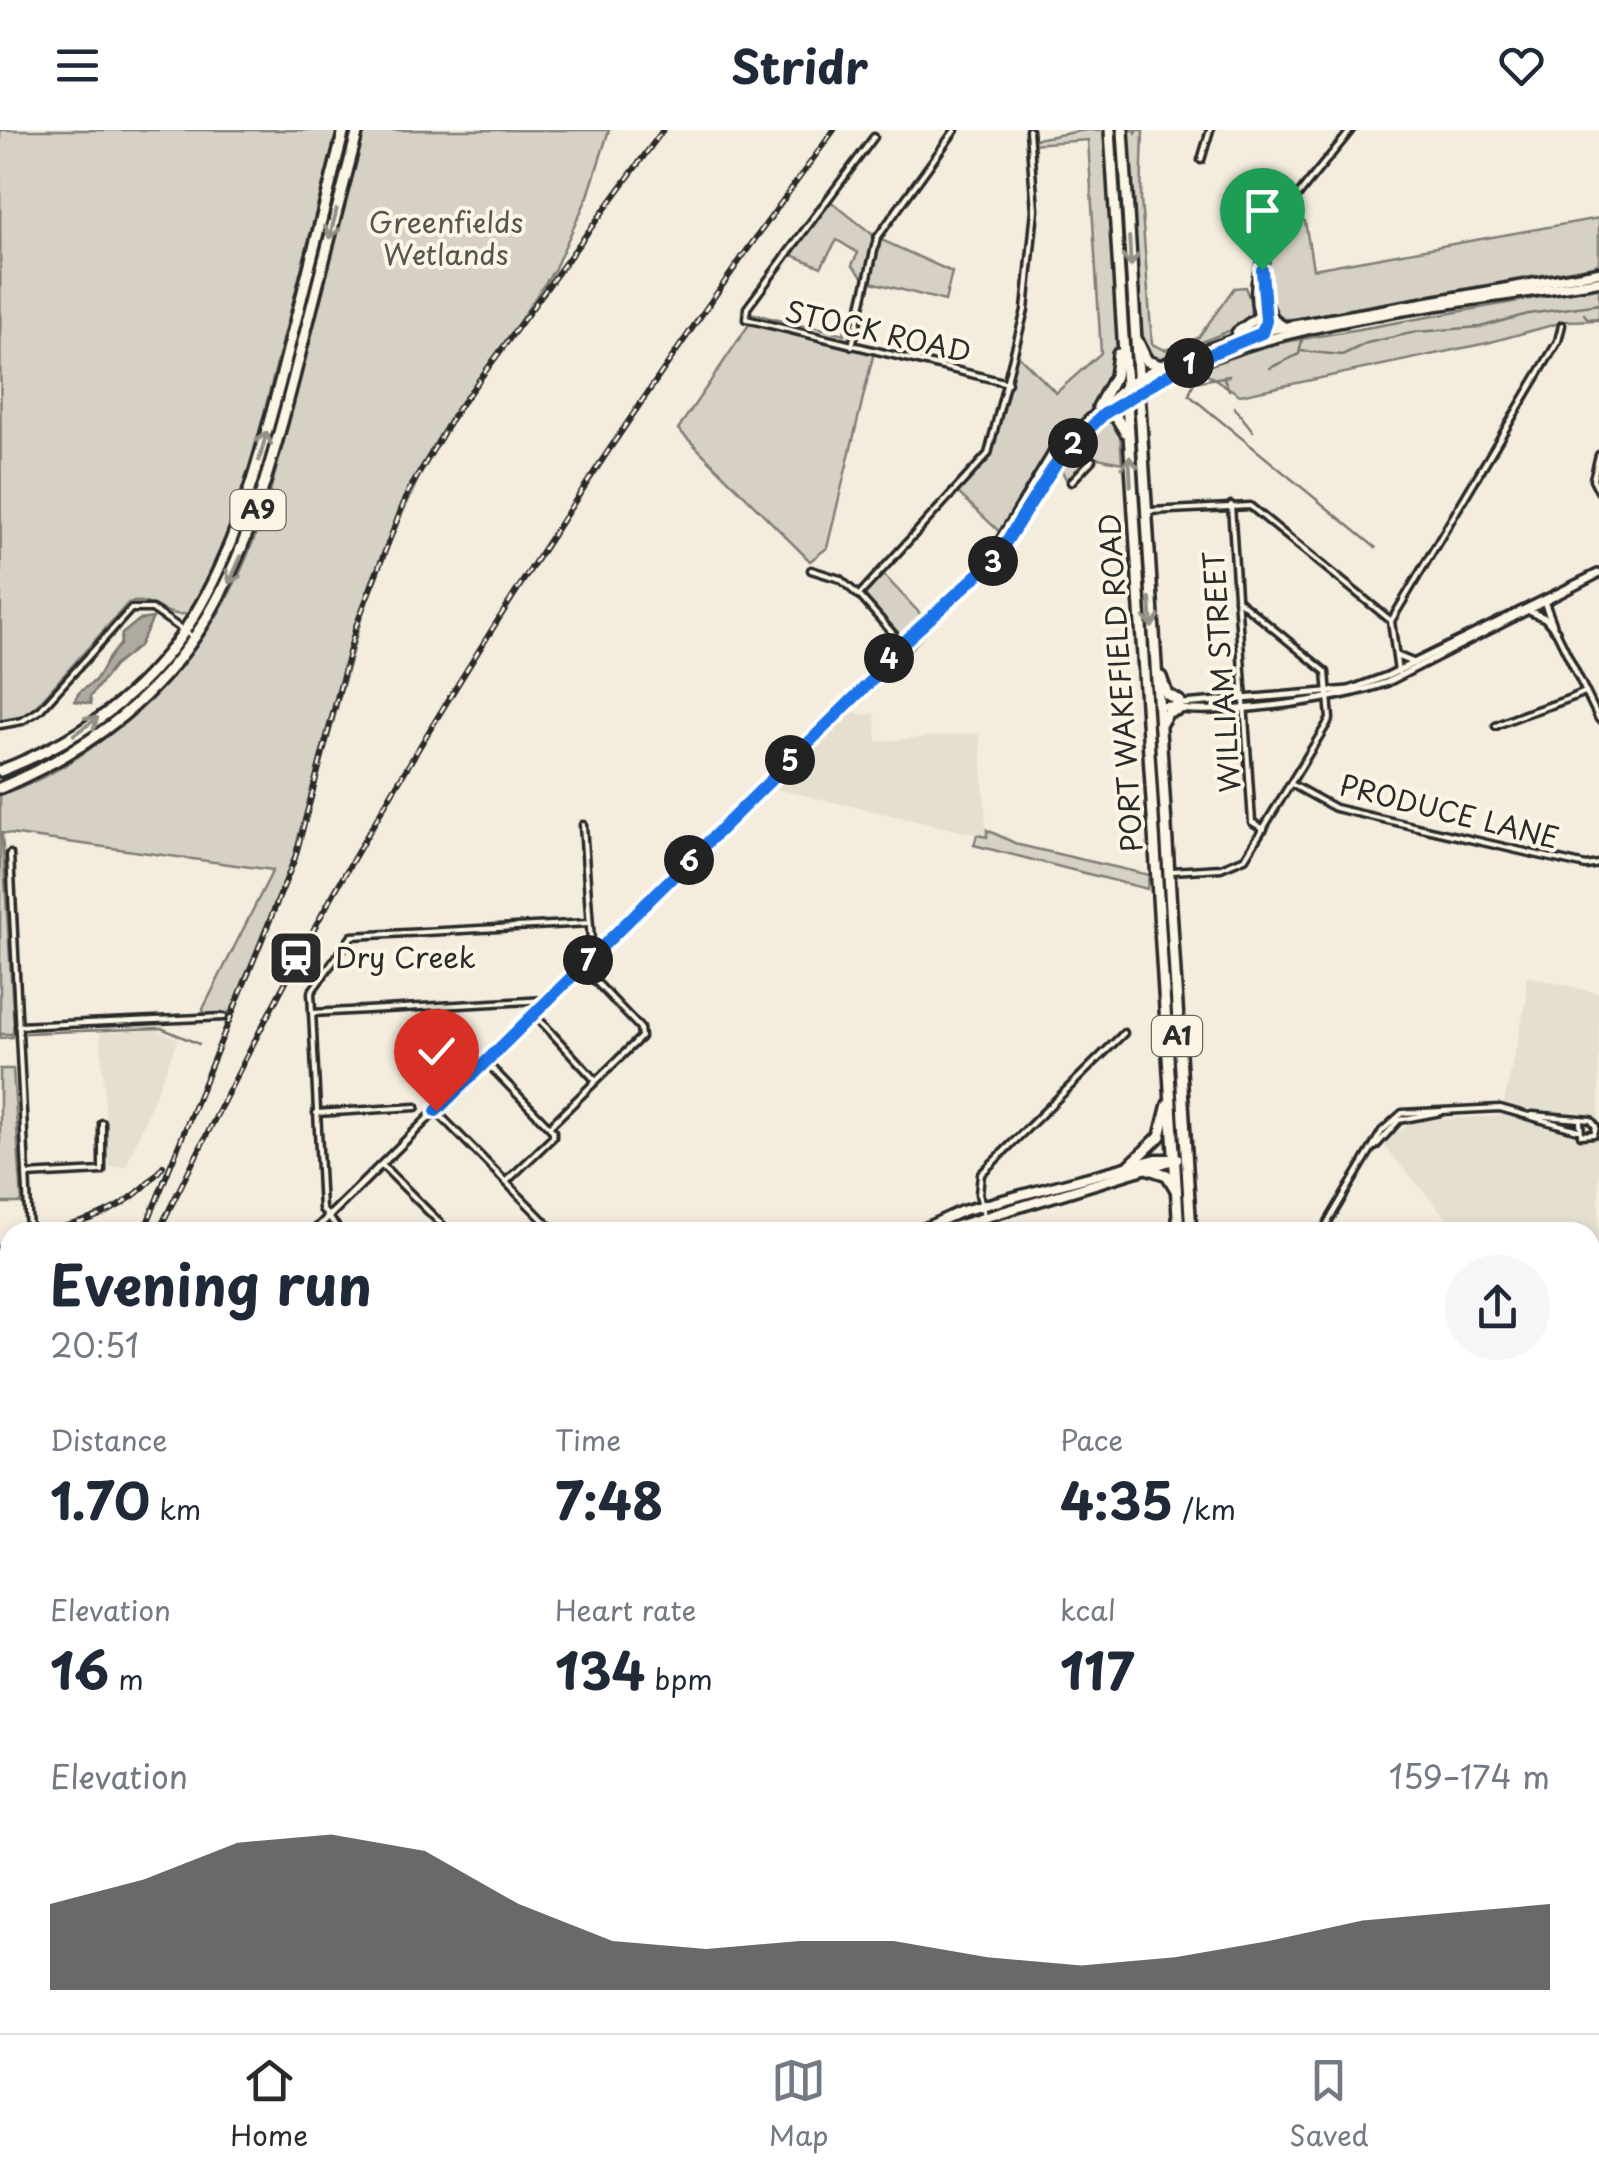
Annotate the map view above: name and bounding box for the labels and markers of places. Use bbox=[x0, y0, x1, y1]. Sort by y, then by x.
pin bbox=[1220, 168, 1305, 271]
pin: 1 bbox=[1164, 338, 1214, 388]
pin: 2 bbox=[1048, 418, 1098, 468]
pin: 3 bbox=[968, 536, 1018, 586]
pin: 4 bbox=[864, 633, 914, 683]
pin: 5 bbox=[765, 735, 815, 785]
pin: 6 bbox=[664, 835, 714, 885]
station icon: Dry Creek bbox=[266, 928, 326, 988]
place label: Dry Creek bbox=[335, 935, 476, 978]
pin: 7 bbox=[563, 935, 613, 985]
pin bbox=[394, 1009, 479, 1112]

